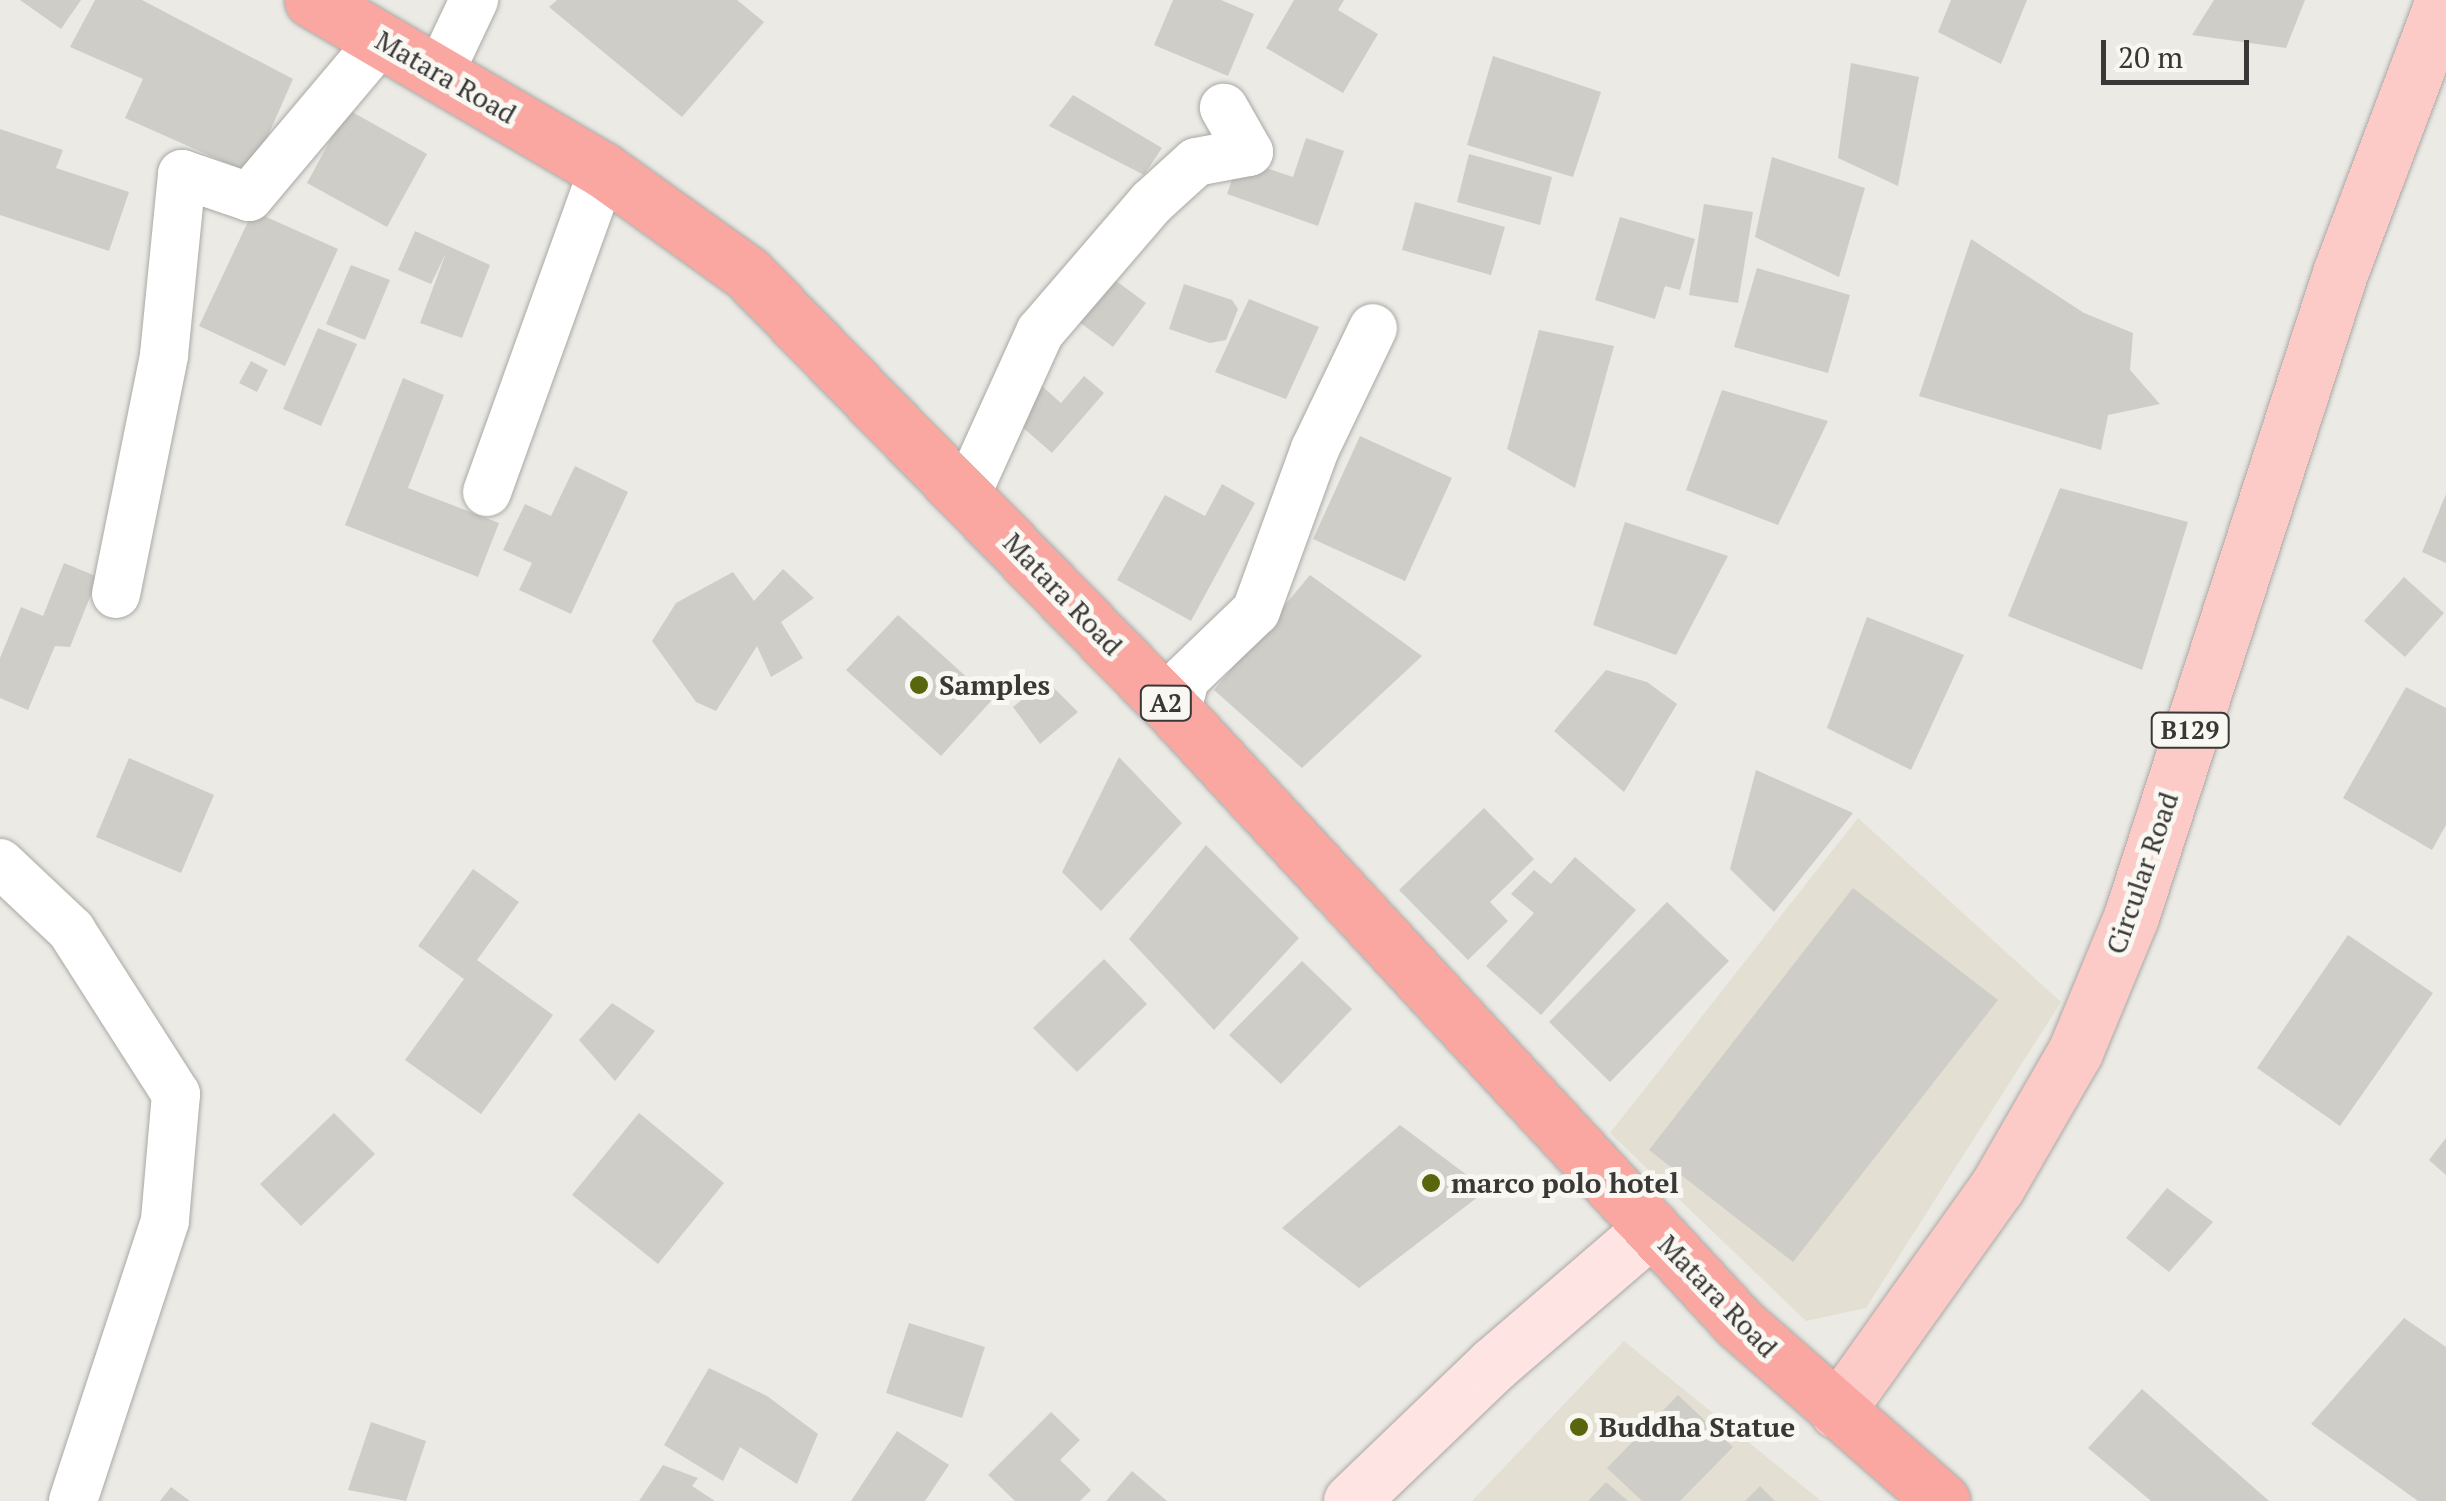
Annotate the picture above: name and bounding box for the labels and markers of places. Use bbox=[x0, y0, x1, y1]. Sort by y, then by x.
place label: Samples bbox=[939, 668, 1050, 702]
marker: Samples bbox=[908, 674, 930, 696]
place label: marco polo hotel bbox=[1451, 1166, 1679, 1200]
marker: marco polo hotel bbox=[1420, 1172, 1442, 1194]
place label: Buddha Statue bbox=[1599, 1410, 1795, 1444]
marker: Buddha Statue bbox=[1568, 1416, 1590, 1438]

